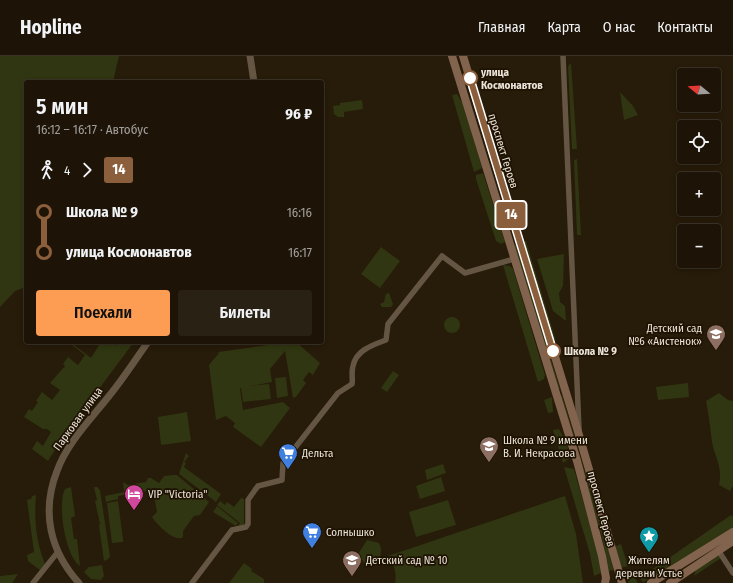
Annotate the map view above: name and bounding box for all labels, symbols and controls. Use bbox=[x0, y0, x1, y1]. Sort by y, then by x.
text: Hopline bbox=[20, 16, 82, 39]
text: Главная bbox=[478, 19, 525, 36]
text: Карта bbox=[547, 19, 581, 36]
text: О нас bbox=[603, 19, 635, 36]
text: Контакты bbox=[657, 19, 713, 36]
place label: улица Космонавтов bbox=[480, 66, 543, 92]
north arrow bbox=[677, 68, 721, 112]
map controls bbox=[677, 68, 721, 268]
marker: улица Космонавтов bbox=[462, 70, 478, 86]
text: 5 мин bbox=[36, 93, 88, 120]
text: 96 ₽ bbox=[285, 105, 312, 123]
street label: проспект Героев bbox=[485, 112, 521, 190]
button: locate bbox=[677, 120, 721, 164]
text: 16:12 – 16:17 · Автобус bbox=[36, 122, 149, 137]
icon: walk bbox=[36, 159, 58, 181]
icon: forward bbox=[76, 159, 98, 181]
text: 14 bbox=[112, 161, 125, 178]
text: 4 bbox=[64, 163, 70, 178]
button: + bbox=[677, 172, 721, 216]
line badge: 14 bbox=[493, 202, 529, 228]
text: Школа № 9 bbox=[66, 203, 138, 221]
text: 16:16 bbox=[287, 205, 312, 220]
text: 14 bbox=[504, 206, 518, 223]
button: − bbox=[677, 224, 721, 268]
text: улица Космонавтов bbox=[66, 243, 192, 261]
text: 16:17 bbox=[288, 245, 312, 260]
button: Поехали bbox=[36, 290, 170, 336]
button: Билеты bbox=[178, 290, 312, 336]
place label: Детский сад №6 «Аистенок» bbox=[628, 322, 702, 348]
school or university icon: Детский сад №6 «Аистенок» bbox=[705, 323, 727, 351]
marker: Школа № 9 bbox=[545, 343, 561, 359]
place label: Школа № 9 bbox=[564, 345, 617, 358]
street label: Парковая улица bbox=[51, 385, 105, 453]
place label: Школа № 9 имени В. И. Некрасова bbox=[503, 434, 588, 460]
school or university icon: Школа № 9 имени В. И. Некрасова bbox=[478, 435, 500, 463]
supermarket icon: Дельта bbox=[277, 442, 299, 470]
place label: Дельта bbox=[301, 447, 333, 460]
street label: проспект Героев bbox=[585, 470, 617, 548]
hotel icon: VIP "Victoria" bbox=[123, 483, 145, 511]
place label: VIP "Victoria" bbox=[148, 488, 207, 501]
supermarket icon: Солнышко bbox=[301, 521, 323, 549]
place icon: Жителям деревни Устье bbox=[638, 525, 660, 553]
place label: Солнышко bbox=[326, 526, 375, 539]
school or university icon: Детский сад № 10 bbox=[341, 549, 363, 577]
place label: Детский сад № 10 bbox=[365, 554, 448, 567]
place label: Жителям деревни Устье bbox=[616, 554, 682, 580]

